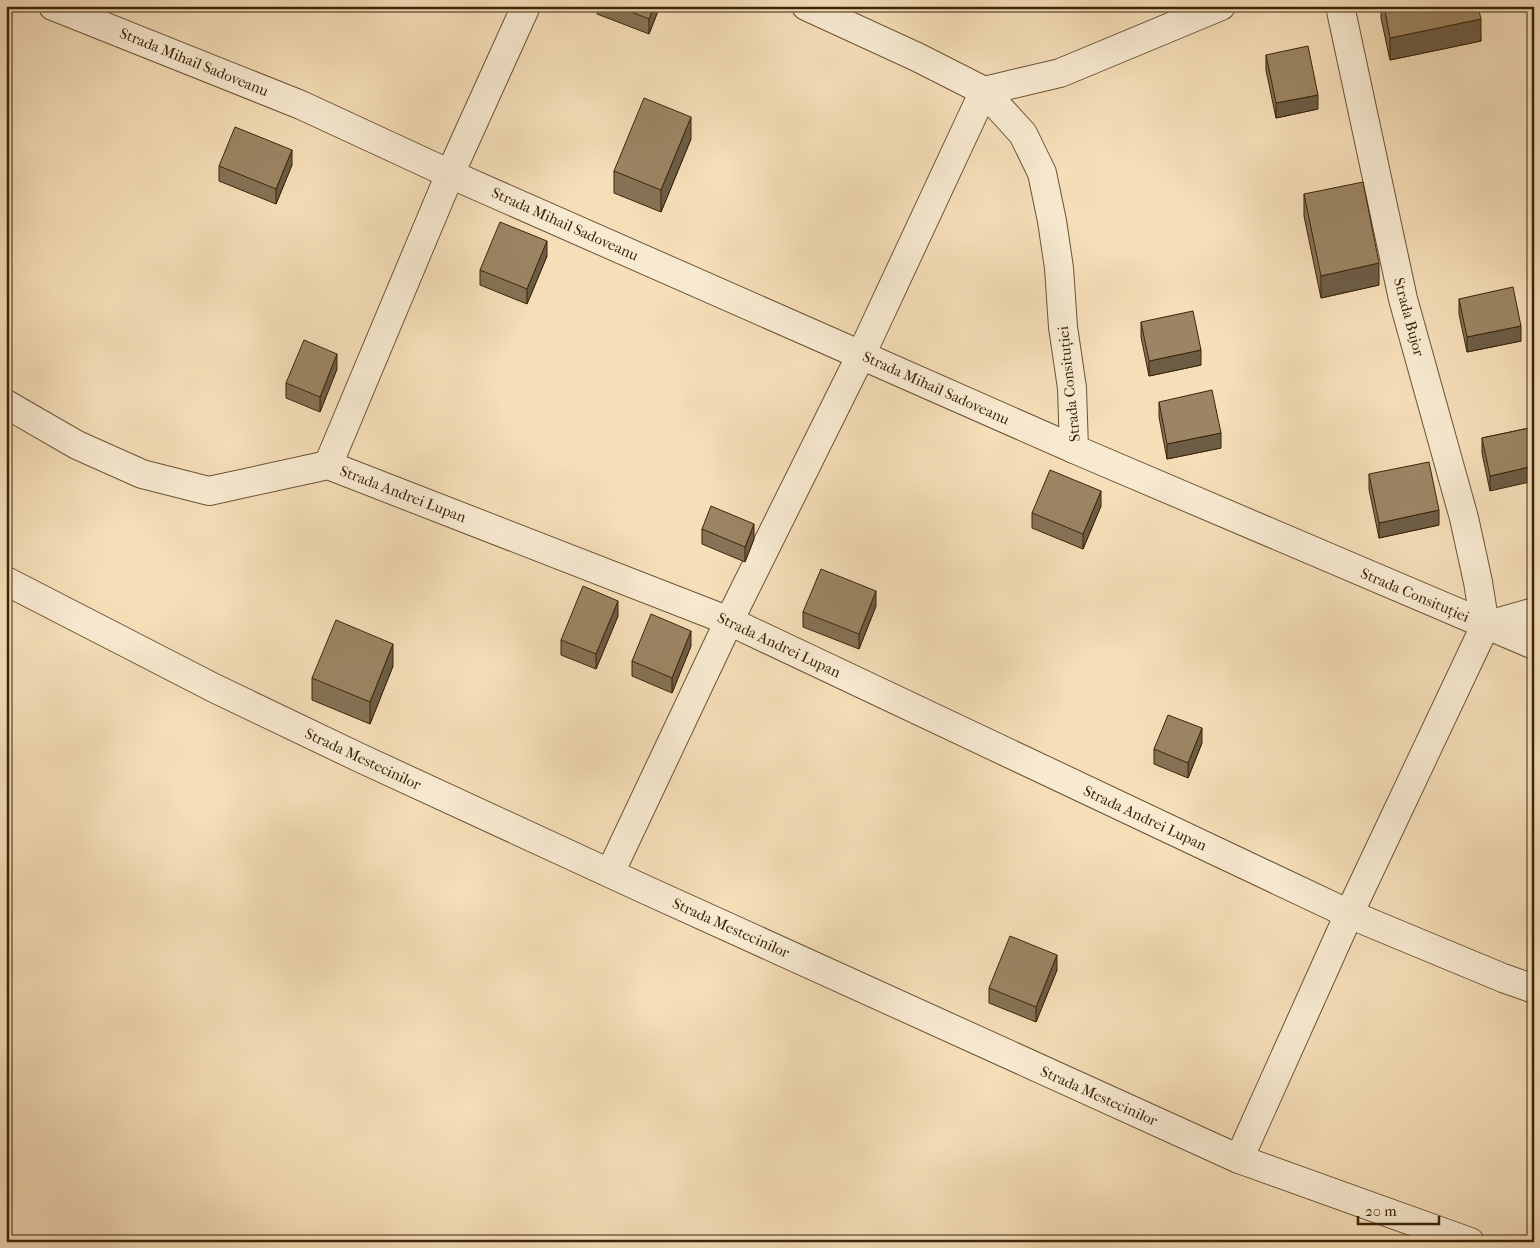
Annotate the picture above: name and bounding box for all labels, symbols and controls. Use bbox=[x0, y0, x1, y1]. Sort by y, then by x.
street label: Strada Mihail Sadoveanu bbox=[117, 24, 271, 100]
street label: Strada Mihail Sadoveanu bbox=[489, 183, 642, 265]
street label: Strada Bujor bbox=[1390, 276, 1428, 359]
street label: Strada Consituției bbox=[1054, 325, 1084, 443]
street label: Strada Mihail Sadoveanu bbox=[860, 347, 1013, 429]
street label: Strada Andrei Lupan bbox=[337, 462, 469, 527]
street label: Strada Consituției bbox=[1358, 564, 1473, 626]
street label: Strada Andrei Lupan bbox=[715, 609, 844, 682]
street label: Strada Mestecinilor bbox=[302, 724, 425, 794]
street label: Strada Andrei Lupan bbox=[1081, 782, 1210, 855]
street label: Strada Mestecinilor bbox=[670, 894, 793, 962]
street label: Strada Mestecinilor bbox=[1038, 1062, 1161, 1130]
scale bar bbox=[1358, 1193, 1439, 1225]
text: 20 m bbox=[1365, 1202, 1397, 1220]

